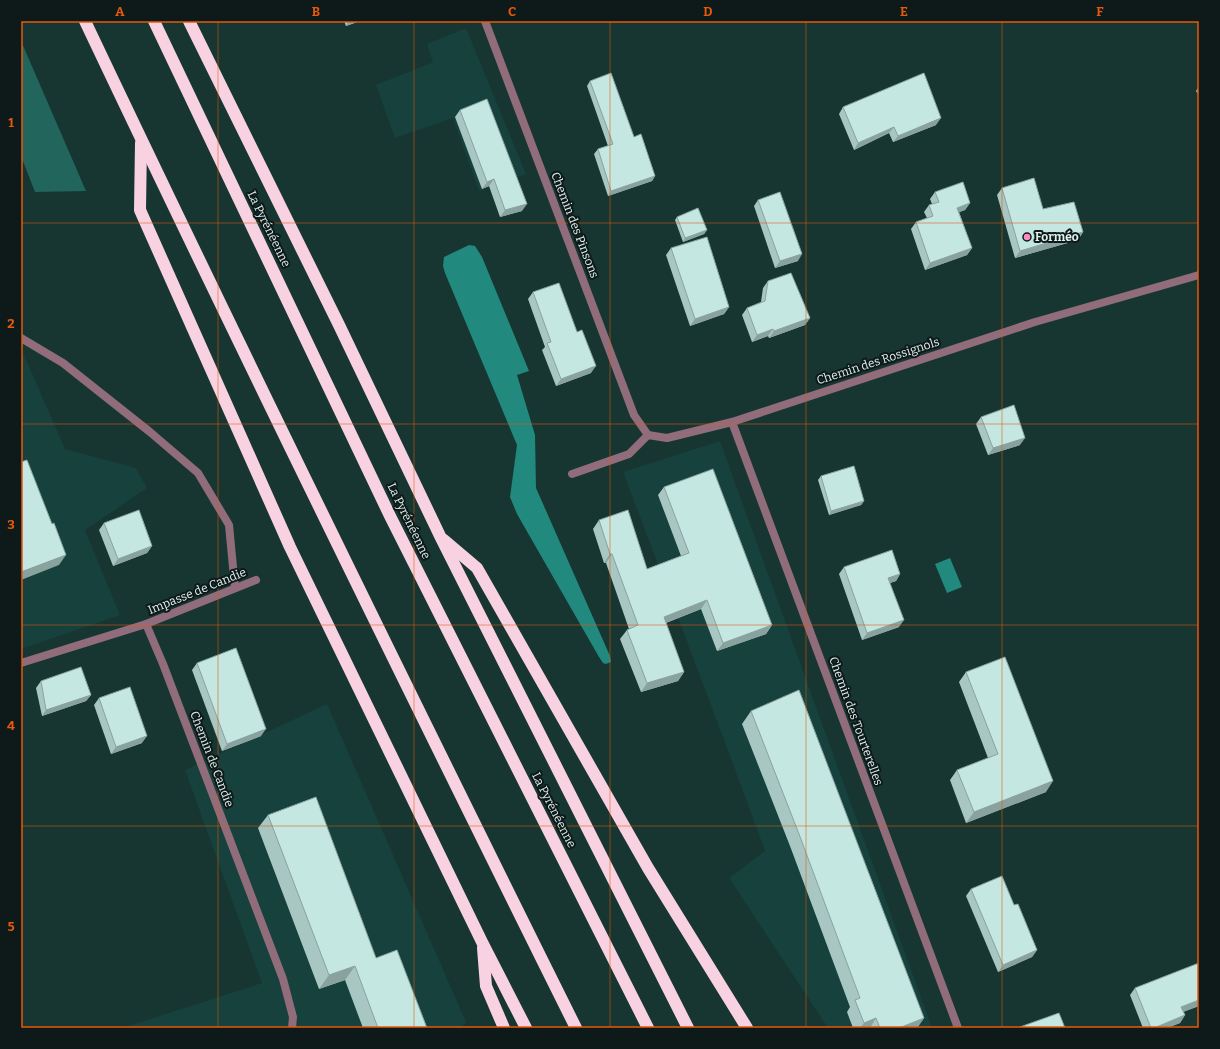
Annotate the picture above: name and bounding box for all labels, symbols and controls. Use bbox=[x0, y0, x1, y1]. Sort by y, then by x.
text: A bbox=[115, 4, 125, 19]
text: B bbox=[312, 4, 320, 19]
text: C bbox=[508, 4, 516, 19]
text: D bbox=[703, 4, 713, 19]
text: E bbox=[900, 4, 908, 19]
text: F bbox=[1096, 4, 1104, 19]
text: 1 bbox=[8, 115, 14, 130]
street label: Chemin des Pinsons bbox=[548, 170, 602, 280]
street label: La Pyrénéenne bbox=[245, 189, 293, 269]
place label: Forméo bbox=[1035, 230, 1079, 244]
marker: Forméo bbox=[1022, 232, 1032, 242]
text: 2 bbox=[7, 316, 15, 331]
street label: Chemin des Rossignols bbox=[815, 334, 941, 387]
street label: La Pyrénéenne bbox=[385, 481, 433, 561]
text: 3 bbox=[7, 517, 15, 532]
street label: Impasse de Candie bbox=[146, 565, 248, 617]
street label: Chemin des Tourterelles bbox=[826, 655, 886, 787]
street label: Chemin de Candie bbox=[187, 709, 237, 809]
text: 4 bbox=[7, 718, 15, 733]
street label: La Pyrénéenne bbox=[529, 770, 579, 850]
text: 5 bbox=[7, 919, 15, 934]

